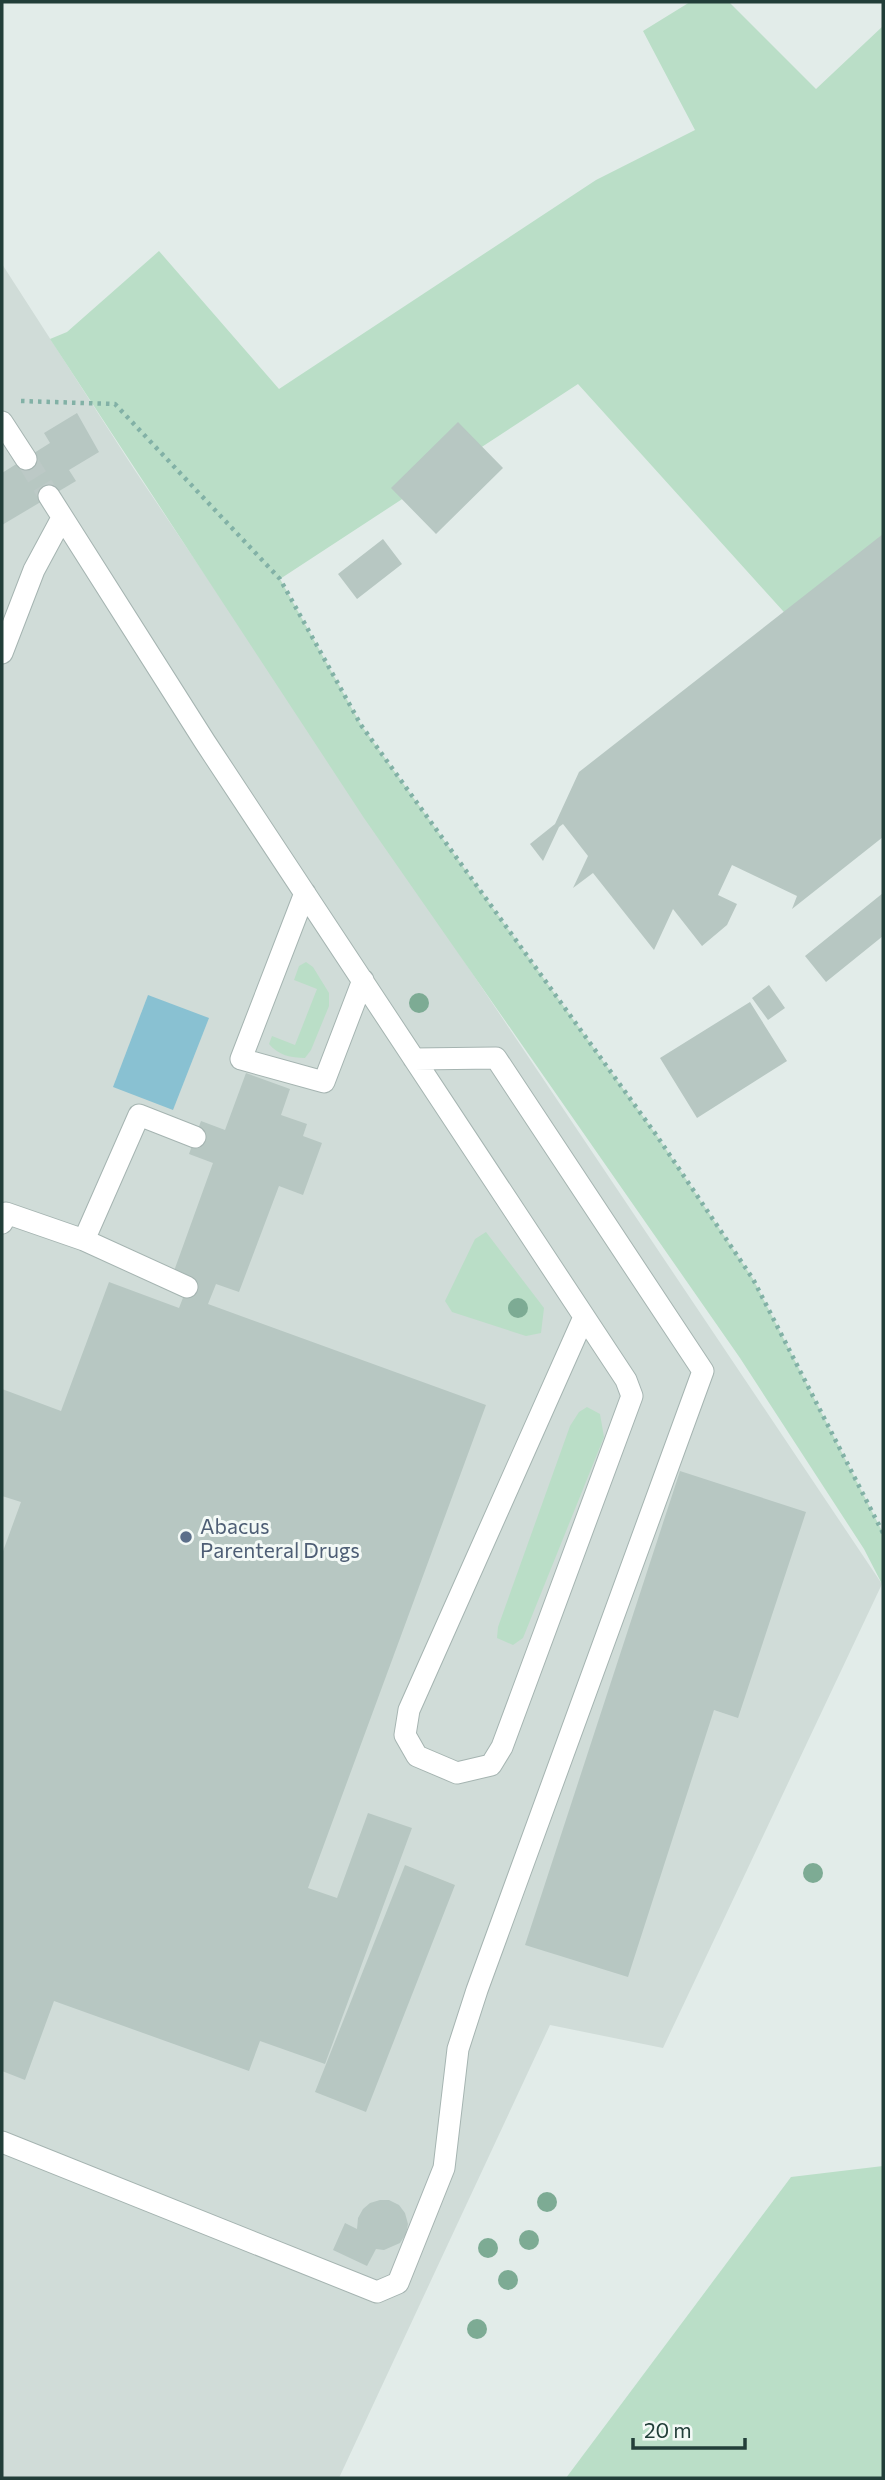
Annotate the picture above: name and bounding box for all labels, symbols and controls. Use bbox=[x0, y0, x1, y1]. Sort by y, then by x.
place label: Abacus Parenteral Drugs bbox=[200, 1513, 360, 1562]
marker: Abacus Parenteral Drugs bbox=[178, 1529, 194, 1545]
scale bar bbox=[633, 2406, 745, 2450]
text: 20 m bbox=[644, 2417, 692, 2442]

